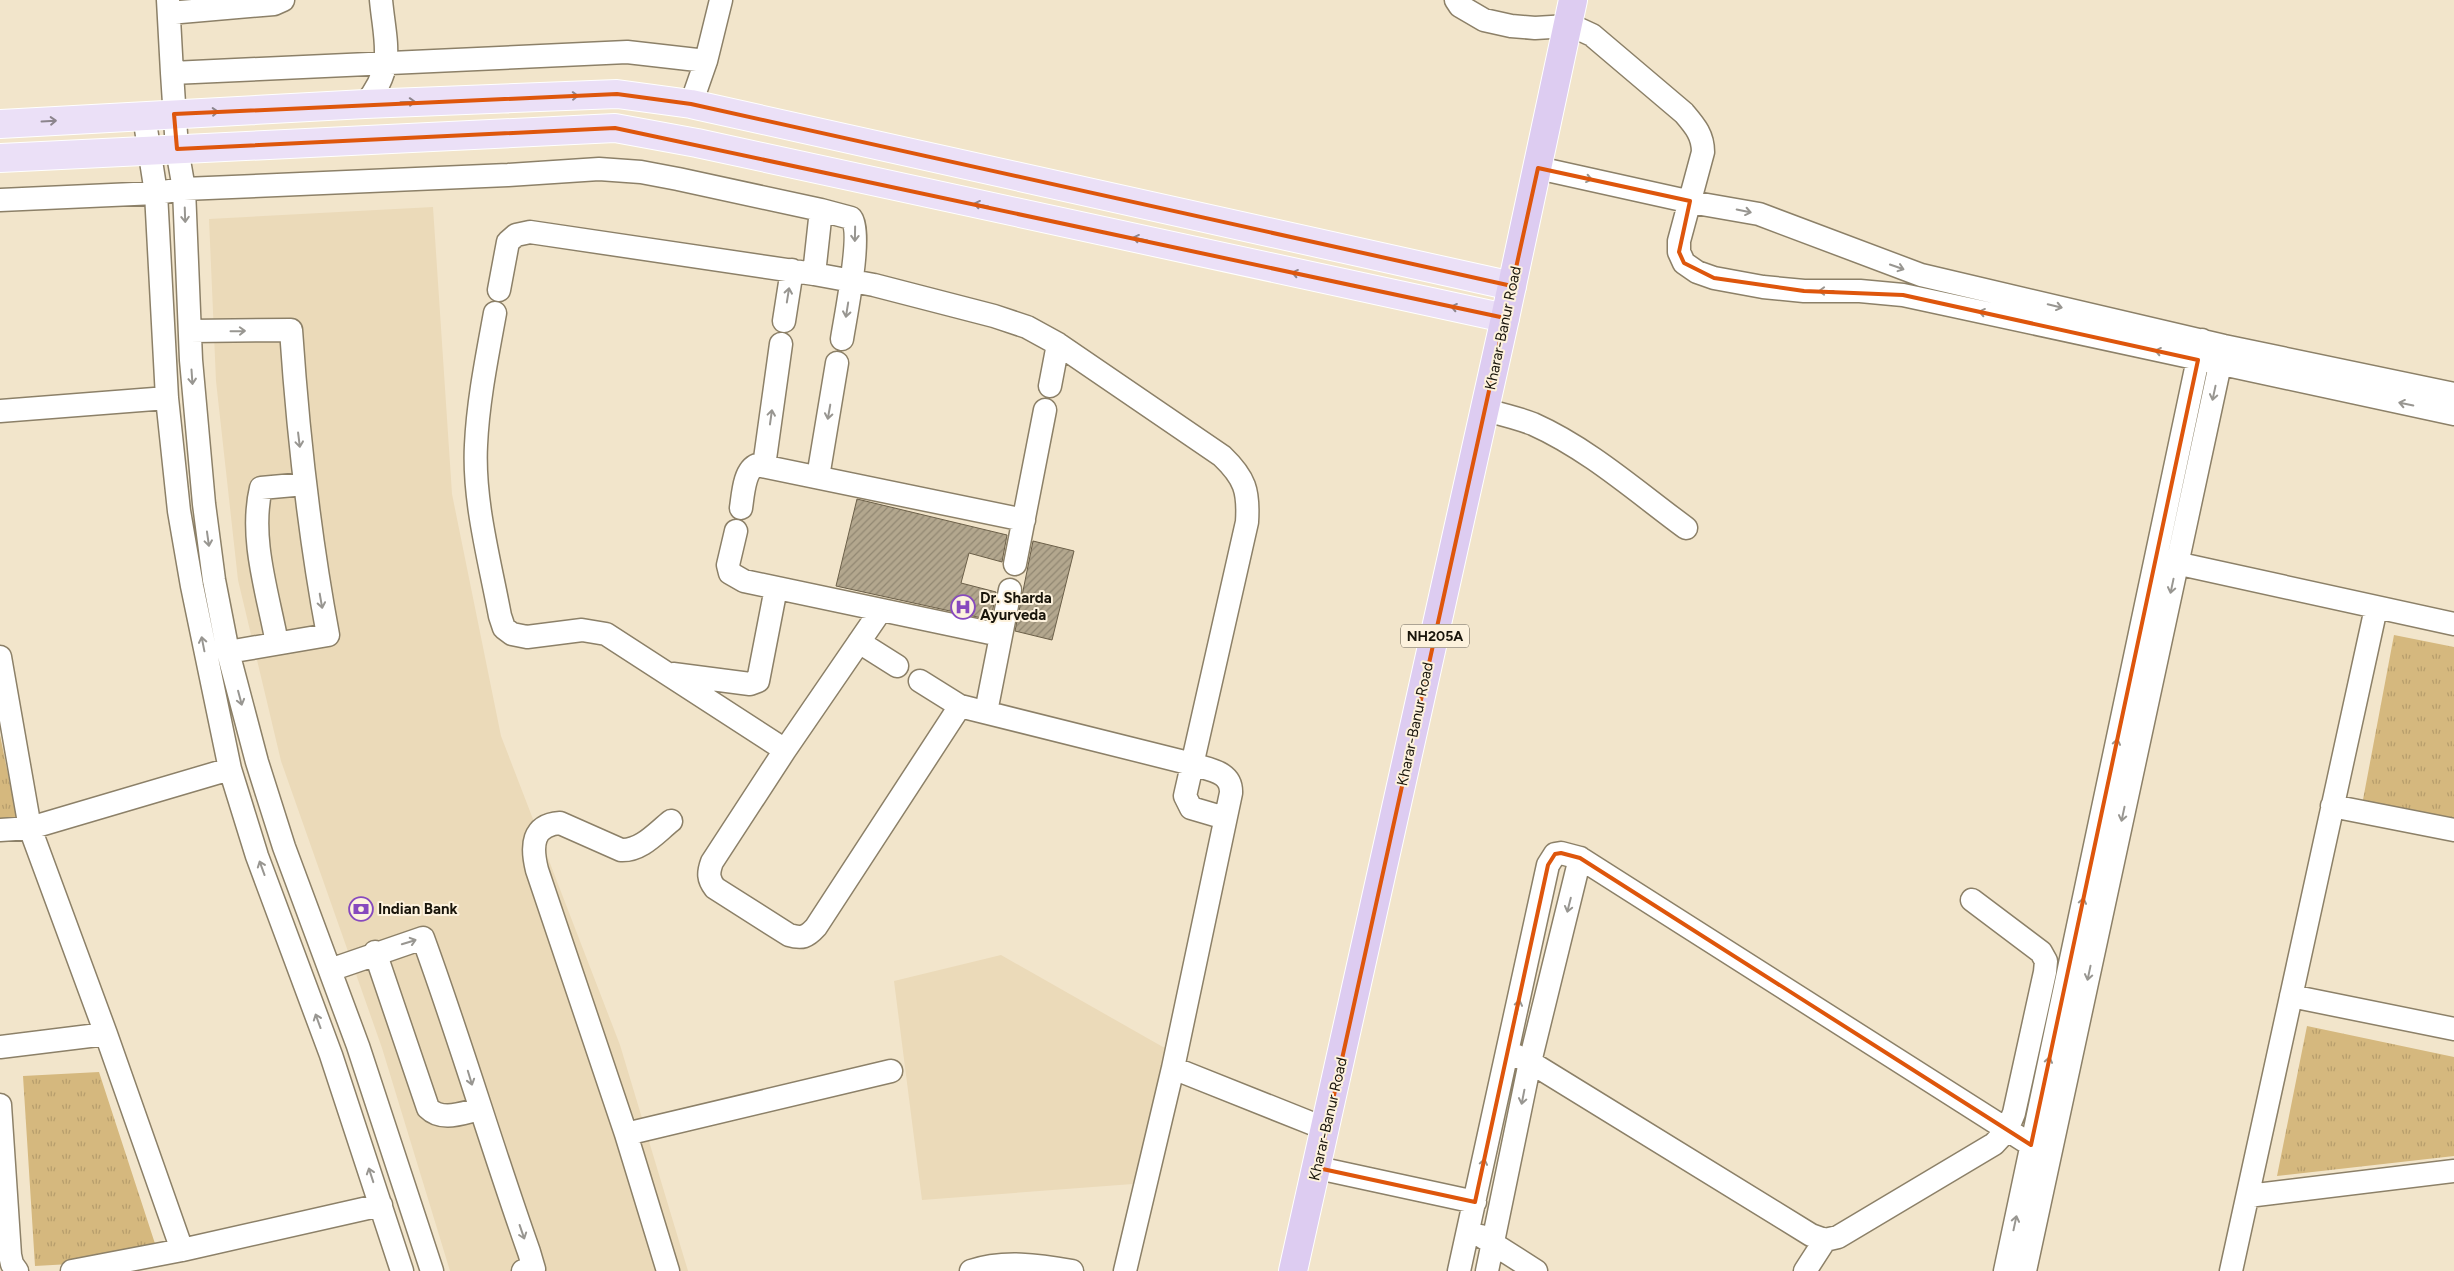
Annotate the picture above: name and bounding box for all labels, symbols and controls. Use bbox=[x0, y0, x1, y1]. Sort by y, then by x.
one-way arrow bbox=[562, 91, 578, 100]
one-way arrow bbox=[400, 97, 416, 107]
one-way arrow bbox=[202, 107, 219, 117]
one-way arrow bbox=[40, 117, 56, 126]
one-way arrow bbox=[1577, 174, 1593, 183]
one-way arrow bbox=[974, 200, 990, 209]
one-way arrow bbox=[180, 206, 189, 222]
one-way arrow bbox=[1736, 207, 1752, 217]
one-way arrow bbox=[850, 225, 860, 241]
one-way arrow bbox=[1132, 234, 1148, 243]
one-way arrow bbox=[1889, 262, 1905, 272]
street label: Kharar-Banur Road bbox=[1481, 264, 1525, 392]
one-way arrow bbox=[1291, 268, 1307, 278]
one-way arrow bbox=[1818, 286, 1834, 296]
one-way arrow bbox=[784, 288, 794, 304]
one-way arrow bbox=[841, 302, 851, 318]
one-way arrow bbox=[2046, 302, 2062, 311]
one-way arrow bbox=[1450, 303, 1466, 312]
one-way arrow bbox=[1978, 308, 1994, 317]
one-way arrow bbox=[230, 326, 246, 336]
one-way arrow bbox=[2154, 347, 2170, 356]
one-way arrow bbox=[188, 369, 197, 385]
one-way arrow bbox=[2209, 385, 2218, 401]
one-way arrow bbox=[2399, 399, 2415, 408]
one-way arrow bbox=[823, 403, 833, 419]
one-way arrow bbox=[766, 410, 776, 426]
one-way arrow bbox=[295, 432, 305, 448]
one-way arrow bbox=[204, 530, 214, 546]
one-way arrow bbox=[2167, 578, 2176, 594]
place label: Dr. Sharda Ayurveda bbox=[980, 589, 1052, 624]
one-way arrow bbox=[317, 593, 327, 609]
hospital icon: Dr. Sharda Ayurveda bbox=[950, 594, 976, 620]
road number: NH205A bbox=[1401, 624, 1469, 648]
one-way arrow bbox=[198, 636, 207, 652]
street label: Kharar-Banur Road bbox=[1393, 660, 1437, 788]
one-way arrow bbox=[236, 689, 246, 705]
one-way arrow bbox=[2111, 739, 2121, 755]
one-way arrow bbox=[2118, 805, 2127, 821]
one-way arrow bbox=[257, 861, 266, 877]
bank icon: Indian Bank bbox=[348, 896, 374, 922]
one-way arrow bbox=[1564, 896, 1573, 912]
one-way arrow bbox=[2078, 898, 2087, 914]
place label: Indian Bank bbox=[378, 900, 458, 918]
one-way arrow bbox=[400, 937, 416, 947]
one-way arrow bbox=[2084, 964, 2093, 980]
one-way arrow bbox=[1513, 999, 1523, 1015]
one-way arrow bbox=[313, 1014, 323, 1029]
street label: Kharar-Banur Road bbox=[1305, 1056, 1351, 1182]
one-way arrow bbox=[2044, 1057, 2053, 1073]
one-way arrow bbox=[466, 1069, 476, 1085]
one-way arrow bbox=[1518, 1089, 1528, 1105]
one-way arrow bbox=[1479, 1158, 1488, 1174]
one-way arrow bbox=[366, 1167, 375, 1183]
one-way arrow bbox=[2010, 1216, 2020, 1232]
one-way arrow bbox=[518, 1224, 527, 1239]

